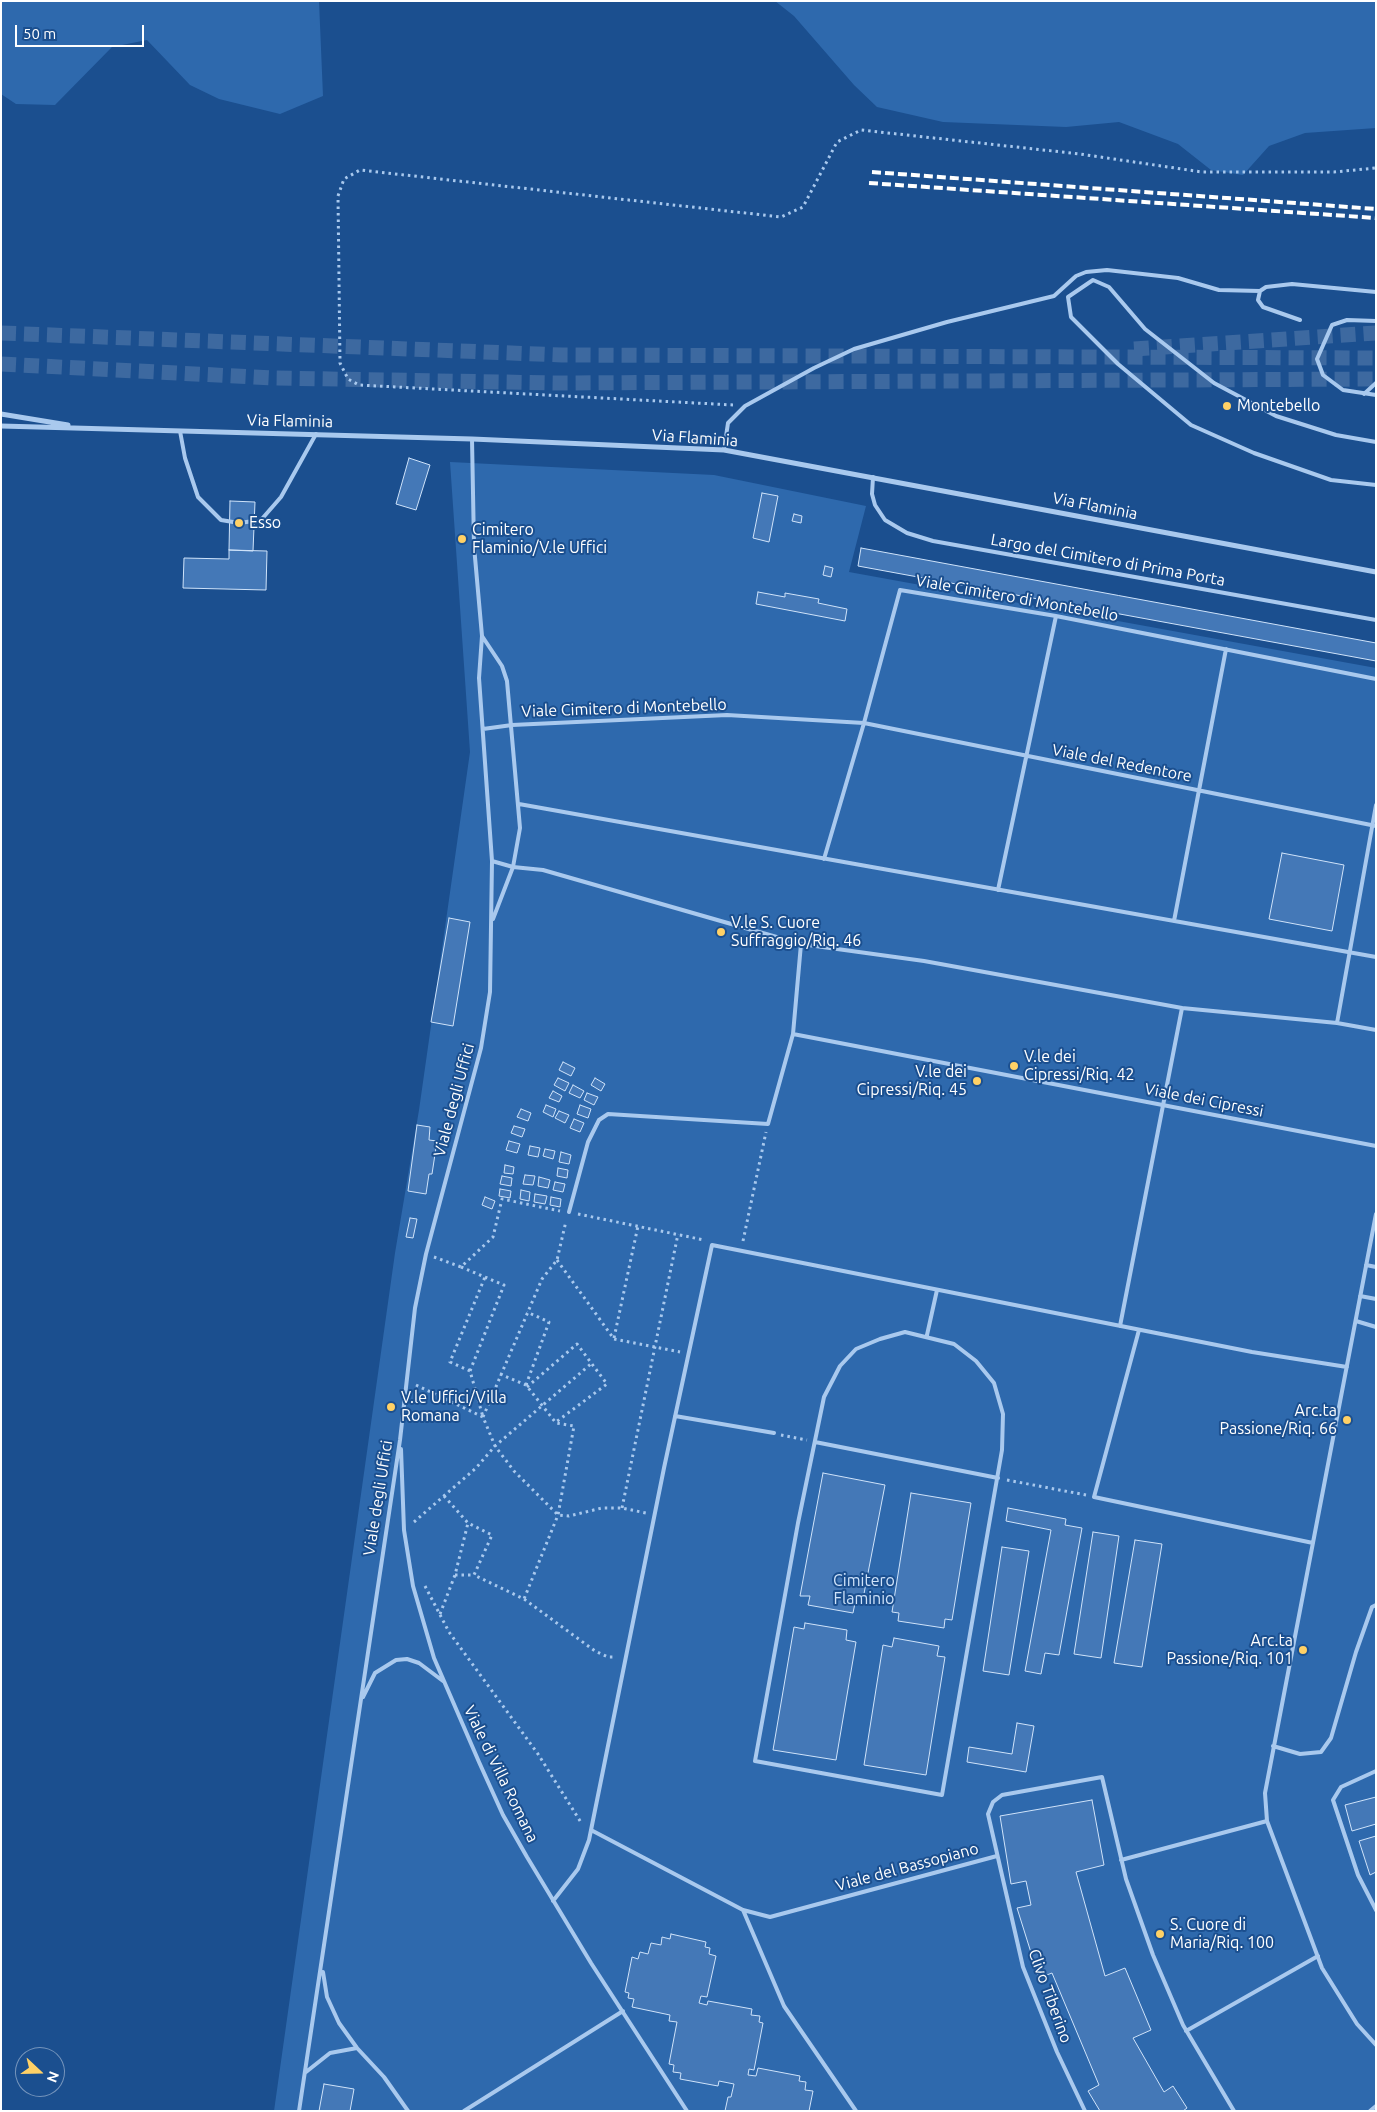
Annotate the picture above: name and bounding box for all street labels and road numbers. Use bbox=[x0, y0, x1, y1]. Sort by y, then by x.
street label: Via Flaminia bbox=[247, 411, 333, 431]
street label: Via Flaminia bbox=[651, 425, 739, 451]
street label: Via Flaminia bbox=[1051, 488, 1139, 524]
street label: Largo del Cimitero di Prima Porta bbox=[989, 530, 1227, 590]
street label: Viale Cimitero di Montebello bbox=[914, 571, 1120, 625]
street label: Viale Cimitero di Montebello bbox=[521, 695, 727, 721]
street label: Viale del Redentore bbox=[1050, 740, 1194, 786]
street label: Viale degli Uffici bbox=[430, 1041, 478, 1159]
street label: Viale dei Cipressi bbox=[1143, 1079, 1265, 1121]
street label: Viale degli Uffici bbox=[359, 1439, 397, 1557]
street label: Viale di Villa Romana bbox=[460, 1702, 542, 1846]
street label: Viale del Bassopiano bbox=[833, 1839, 981, 1895]
street label: Clivo Tiberino bbox=[1024, 1946, 1076, 2046]

